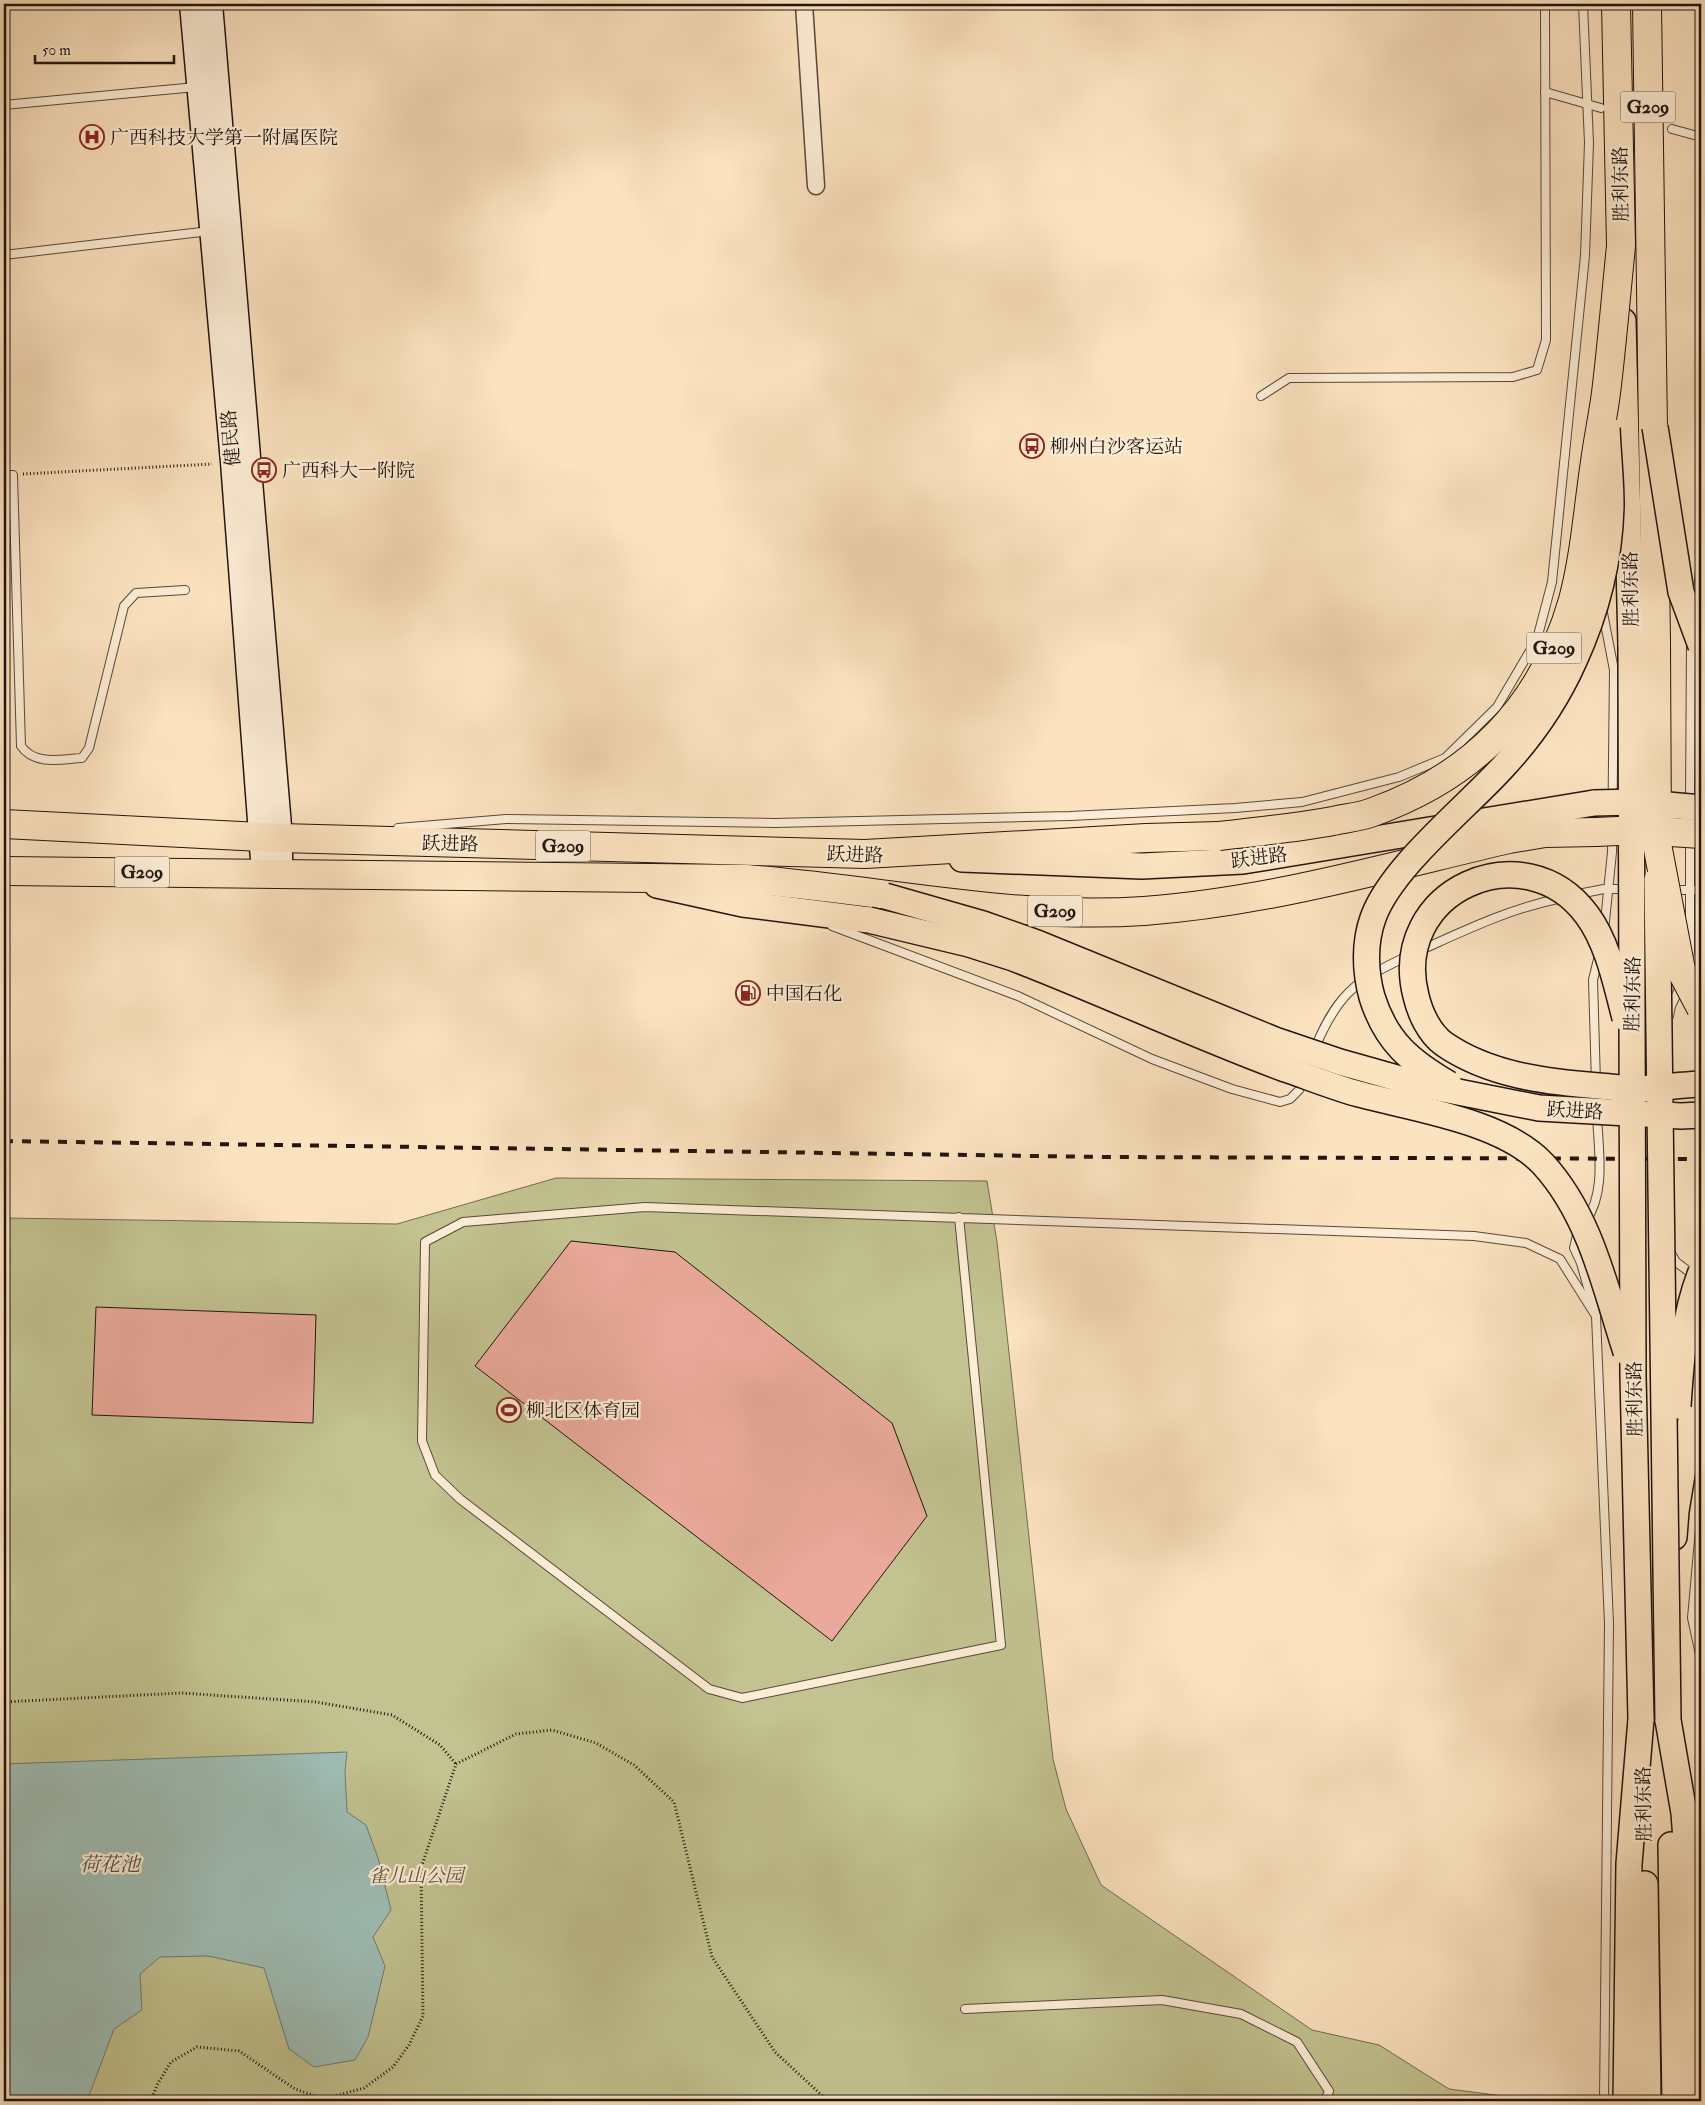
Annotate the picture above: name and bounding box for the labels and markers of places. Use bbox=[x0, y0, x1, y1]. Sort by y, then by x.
hospital icon: 广西科技大学第一附属医院 bbox=[79, 124, 105, 150]
place label: 广西科技大学第一附属医院 bbox=[110, 126, 338, 150]
bus stop icon: 柳州白沙客运站 bbox=[1019, 433, 1045, 459]
place label: 柳州白沙客运站 bbox=[1050, 435, 1183, 459]
bus stop icon: 广西科大一附院 bbox=[251, 457, 277, 483]
place label: 广西科大一附院 bbox=[282, 459, 415, 483]
fuel station icon: 中国石化 bbox=[735, 980, 761, 1006]
place label: 中国石化 bbox=[766, 982, 842, 1006]
sports icon: 柳北区体育园 bbox=[496, 1397, 522, 1423]
place label: 柳北区体育园 bbox=[526, 1399, 640, 1423]

